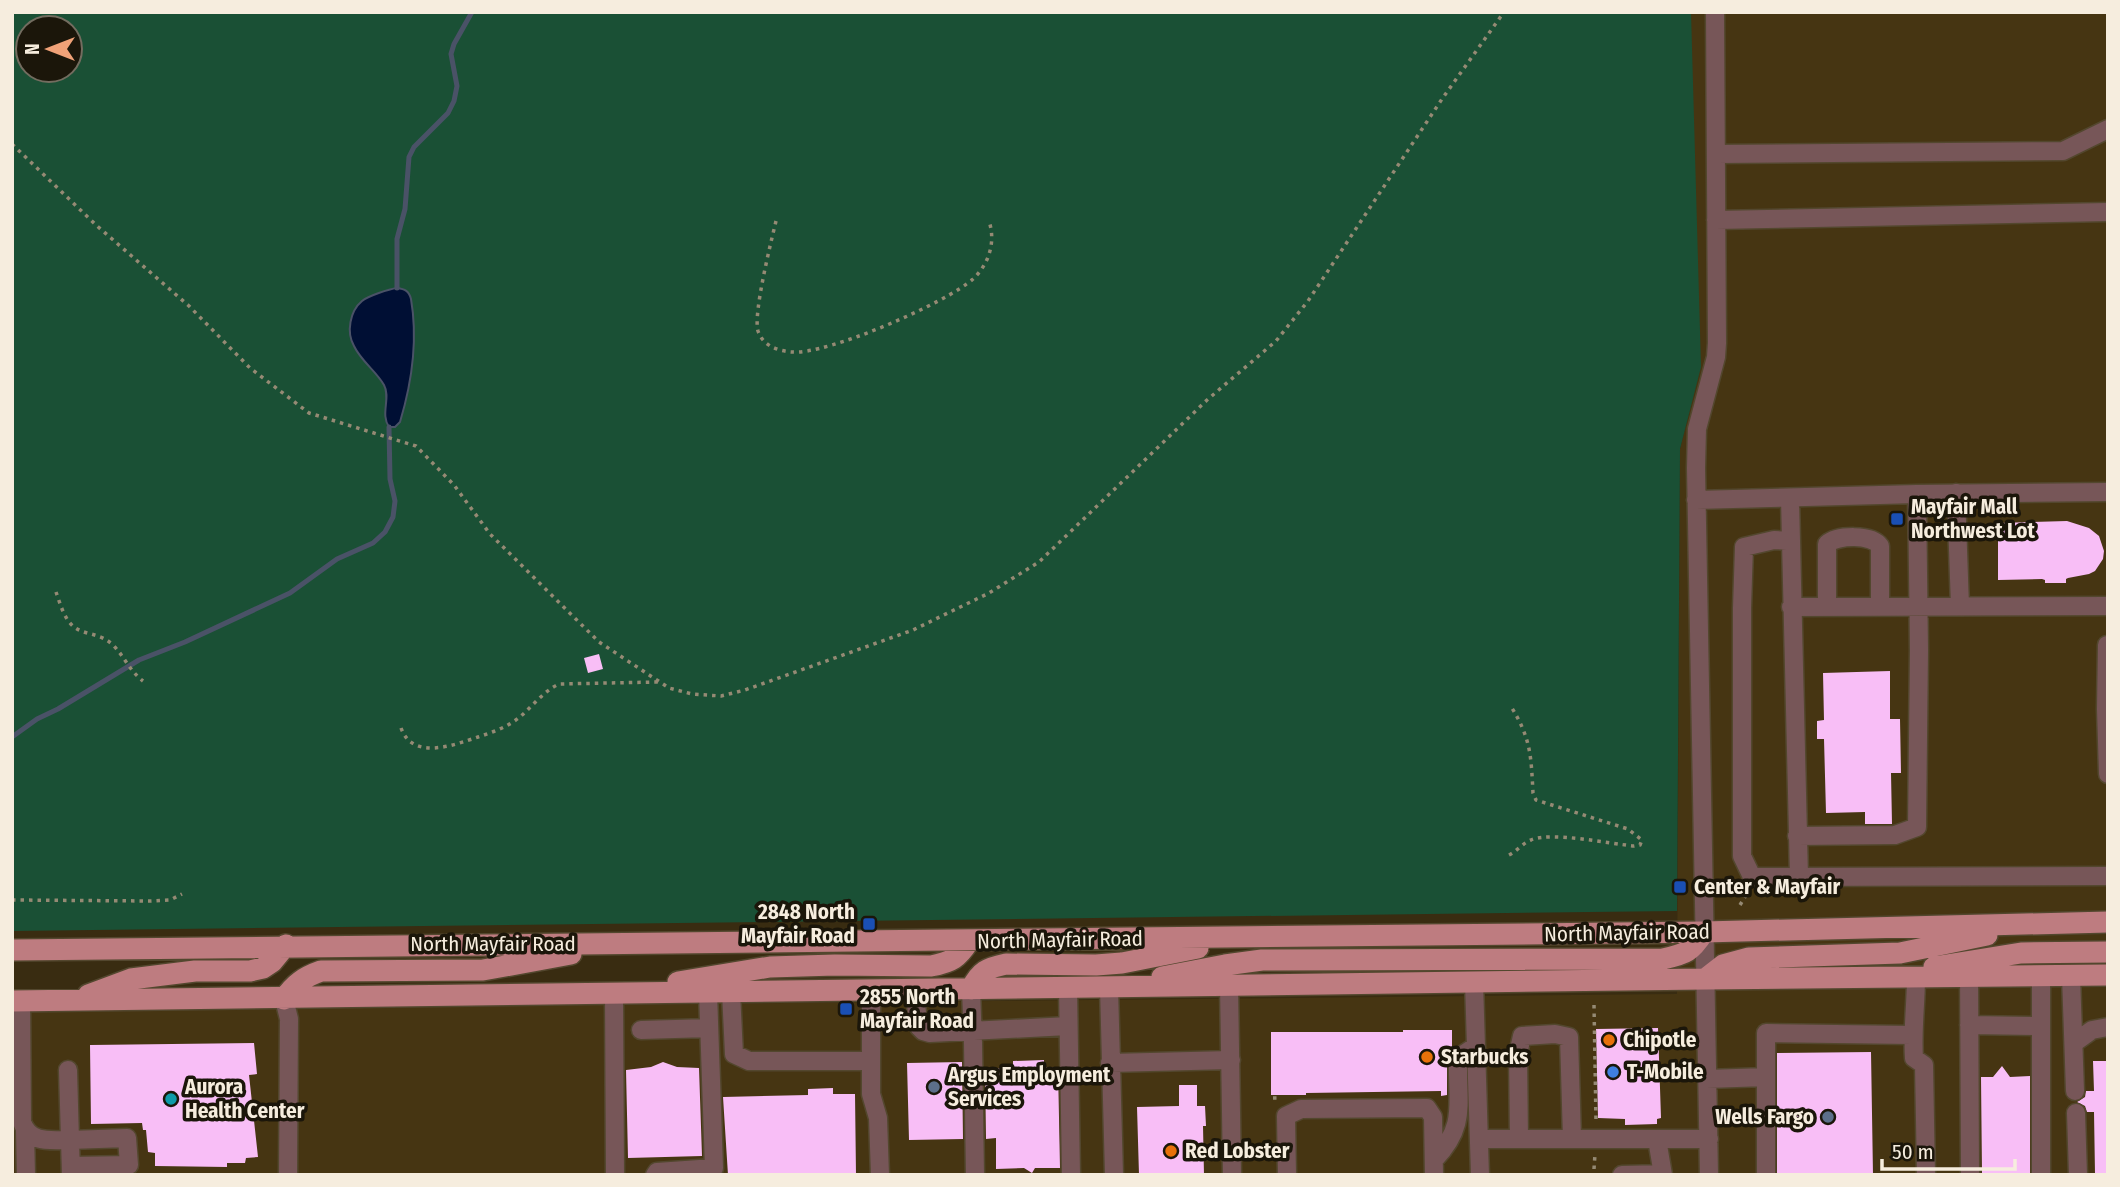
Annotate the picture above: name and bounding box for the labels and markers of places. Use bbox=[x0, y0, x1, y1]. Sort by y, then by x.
place label: Mayfair Mall Northwest Lot bbox=[1911, 494, 2035, 544]
marker: Mayfair Mall Northwest Lot bbox=[1889, 511, 1905, 527]
place label: Center & Mayfair bbox=[1694, 874, 1840, 900]
marker: Center & Mayfair bbox=[1672, 879, 1688, 895]
place label: 2848 North Mayfair Road bbox=[741, 899, 855, 949]
marker: 2848 North Mayfair Road bbox=[861, 916, 877, 932]
place label: 2855 North Mayfair Road bbox=[859, 984, 974, 1034]
marker: 2855 North Mayfair Road bbox=[838, 1001, 854, 1017]
place label: Chipotle bbox=[1623, 1027, 1697, 1053]
marker: Chipotle bbox=[1601, 1032, 1617, 1048]
place label: Starbucks bbox=[1441, 1044, 1528, 1070]
marker: Starbucks bbox=[1419, 1049, 1435, 1065]
place label: T-Mobile bbox=[1627, 1059, 1704, 1085]
place label: Argus Employment Services bbox=[947, 1062, 1111, 1112]
marker: T-Mobile bbox=[1605, 1064, 1621, 1080]
place label: Aurora Health Center bbox=[184, 1074, 305, 1124]
marker: Argus Employment Services bbox=[926, 1079, 942, 1095]
marker: Aurora Health Center bbox=[163, 1091, 179, 1107]
place label: Wells Fargo bbox=[1715, 1104, 1814, 1130]
marker: Wells Fargo bbox=[1820, 1109, 1836, 1125]
place label: Red Lobster bbox=[1185, 1138, 1290, 1164]
marker: Red Lobster bbox=[1163, 1143, 1179, 1159]

